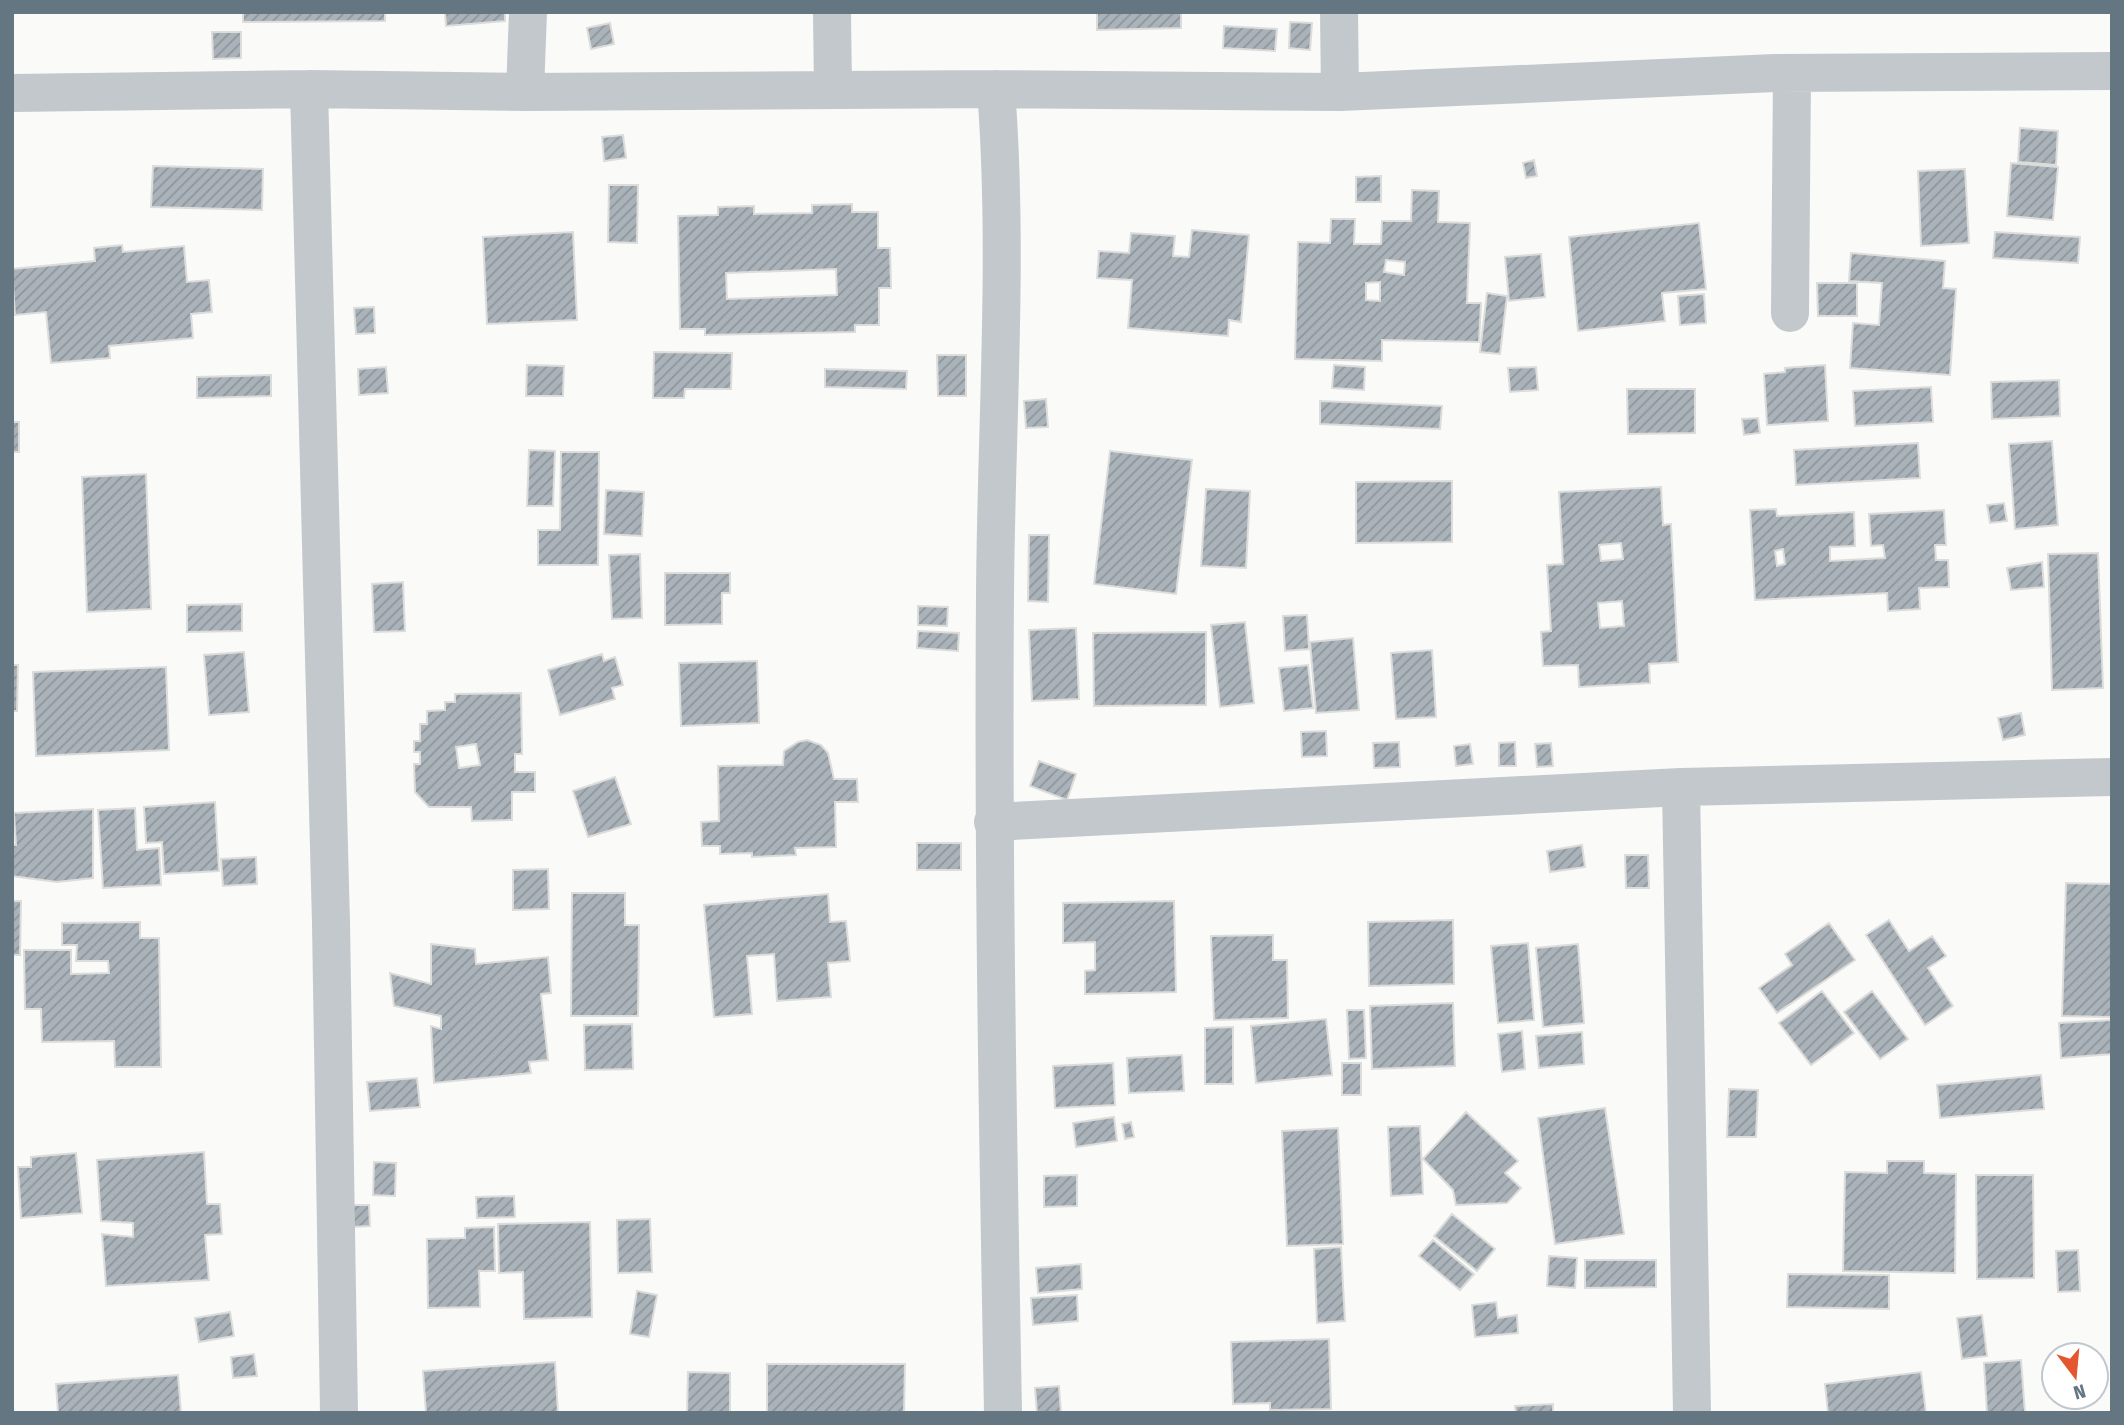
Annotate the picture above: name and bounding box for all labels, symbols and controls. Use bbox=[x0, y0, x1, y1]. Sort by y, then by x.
north arrow bbox=[2040, 1341, 2110, 1411]
text: N bbox=[2071, 1379, 2088, 1404]

